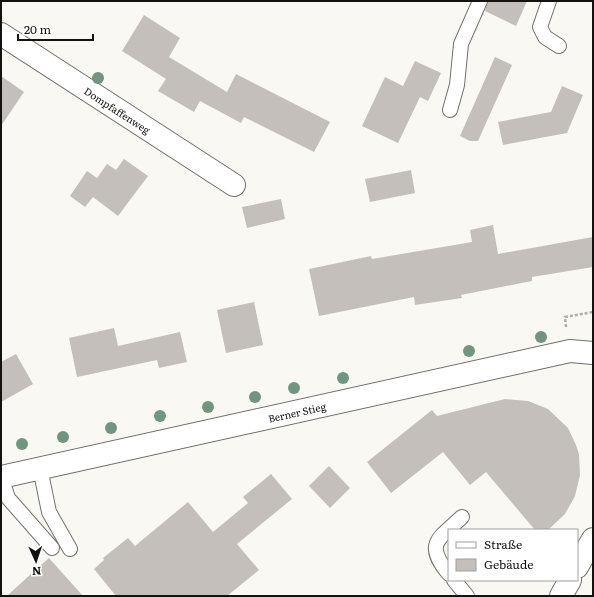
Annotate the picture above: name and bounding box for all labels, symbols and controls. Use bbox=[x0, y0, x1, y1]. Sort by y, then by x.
scale bar bbox=[18, 16, 93, 42]
text: 20 m bbox=[24, 20, 51, 38]
street label: Dompfaffenweg bbox=[82, 83, 154, 137]
street label: Berner Stieg bbox=[266, 398, 328, 425]
legend bbox=[448, 529, 578, 581]
text: Straße bbox=[484, 535, 522, 553]
north arrow bbox=[16, 541, 56, 581]
text: Gebäude bbox=[484, 555, 533, 573]
text: N bbox=[32, 564, 42, 580]

